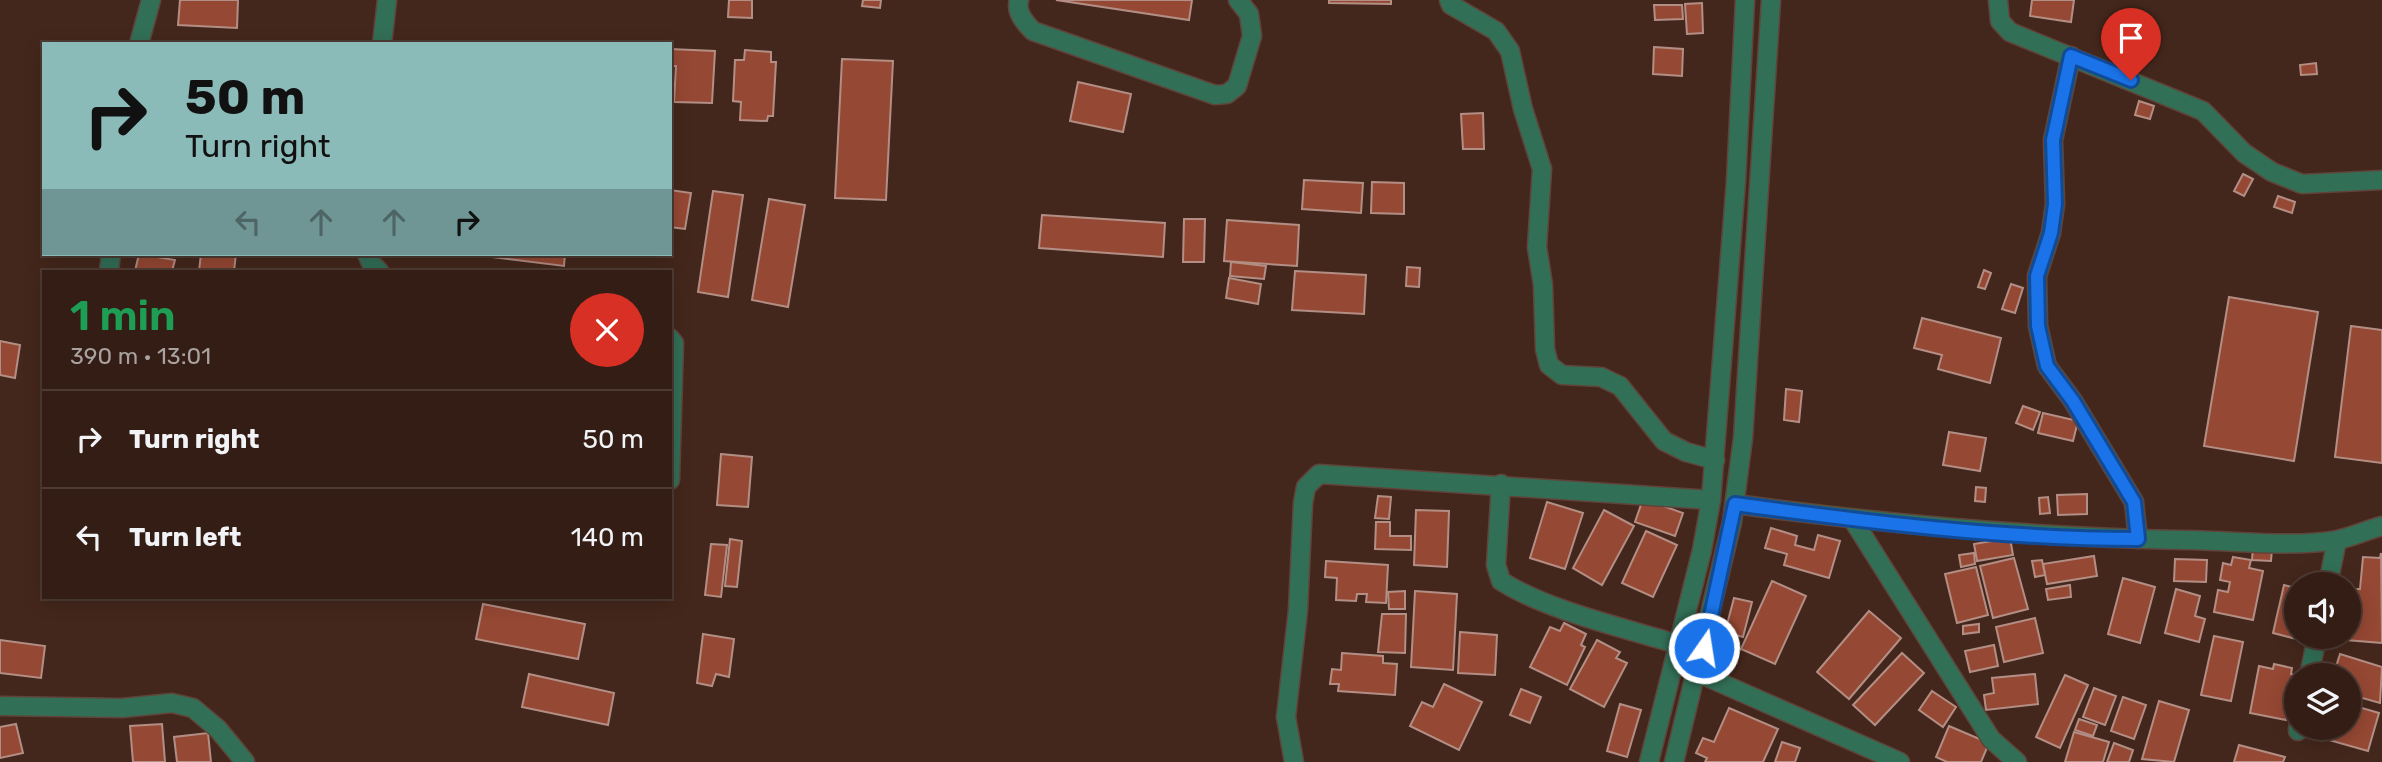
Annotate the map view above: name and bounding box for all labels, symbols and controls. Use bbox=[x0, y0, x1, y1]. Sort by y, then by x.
pin bbox=[2101, 8, 2161, 80]
icon: arrive bbox=[2112, 19, 2150, 57]
text: 50 m bbox=[185, 68, 305, 126]
icon: right bbox=[70, 70, 161, 161]
text: Turn right bbox=[185, 127, 330, 165]
icon: left bbox=[229, 203, 267, 241]
icon: ahead bbox=[302, 203, 340, 241]
icon: ahead bbox=[375, 203, 413, 241]
icon: right bbox=[448, 203, 486, 241]
text: 1 min bbox=[70, 291, 176, 341]
button: close bbox=[570, 293, 644, 367]
text: 390 m · 13:01 bbox=[70, 342, 211, 370]
icon: right bbox=[70, 420, 108, 458]
text: Turn right bbox=[129, 424, 259, 455]
text: 50 m bbox=[583, 424, 644, 455]
icon: left bbox=[70, 518, 108, 556]
text: Turn left bbox=[129, 522, 241, 553]
text: 140 m bbox=[571, 522, 644, 553]
map controls bbox=[2284, 572, 2361, 740]
button: sound bbox=[2284, 572, 2361, 649]
position arrow bbox=[1667, 611, 1741, 685]
button: layers bbox=[2284, 663, 2361, 740]

